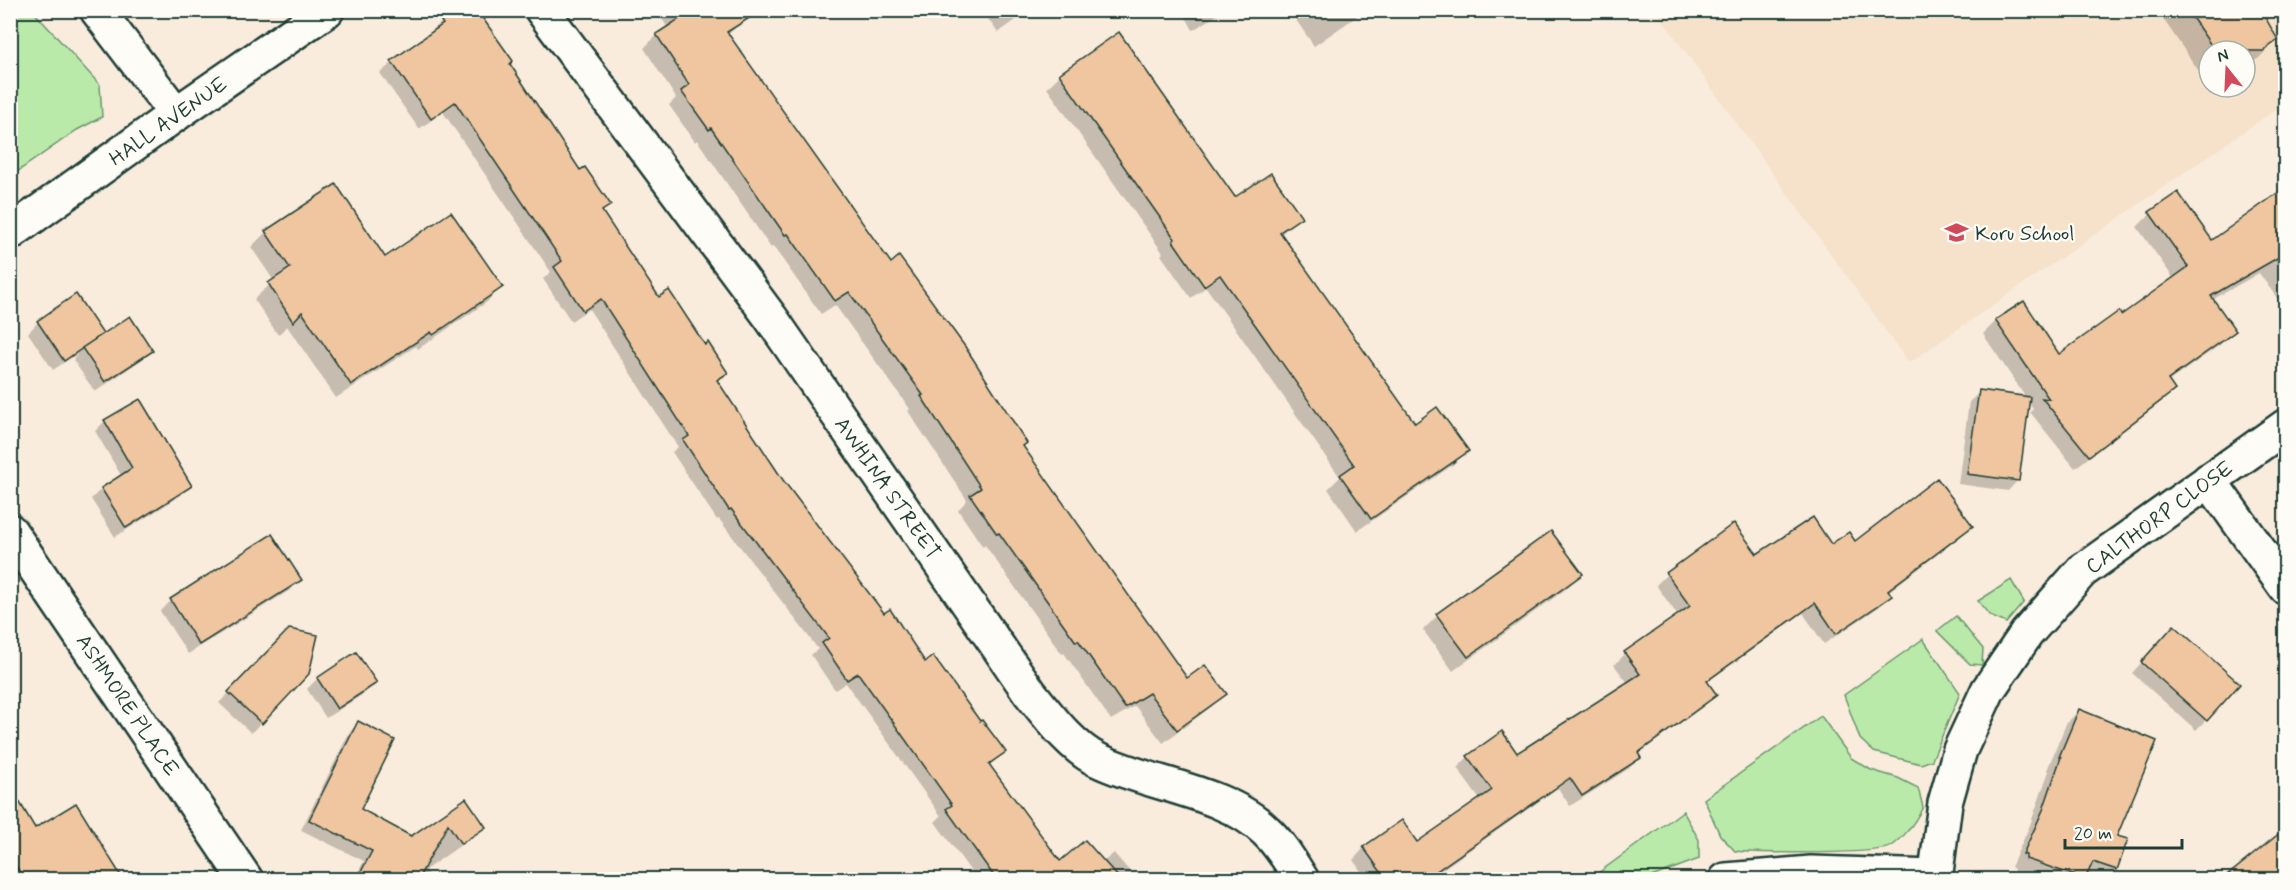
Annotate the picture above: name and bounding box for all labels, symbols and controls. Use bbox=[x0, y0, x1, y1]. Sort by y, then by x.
north arrow bbox=[2197, 39, 2257, 99]
text: N bbox=[2215, 45, 2231, 68]
street label: HALL AVENUE bbox=[104, 71, 233, 173]
school or university icon: Koru School bbox=[1944, 220, 1970, 246]
place label: Koru School bbox=[1975, 220, 2075, 248]
street label: AWHINA STREET bbox=[828, 412, 947, 565]
street label: CALTHORP CLOSE bbox=[2080, 455, 2239, 581]
street label: ASHMORE PLACE bbox=[69, 629, 185, 782]
scale bar bbox=[2065, 812, 2182, 850]
text: 20 m bbox=[2074, 822, 2112, 846]

